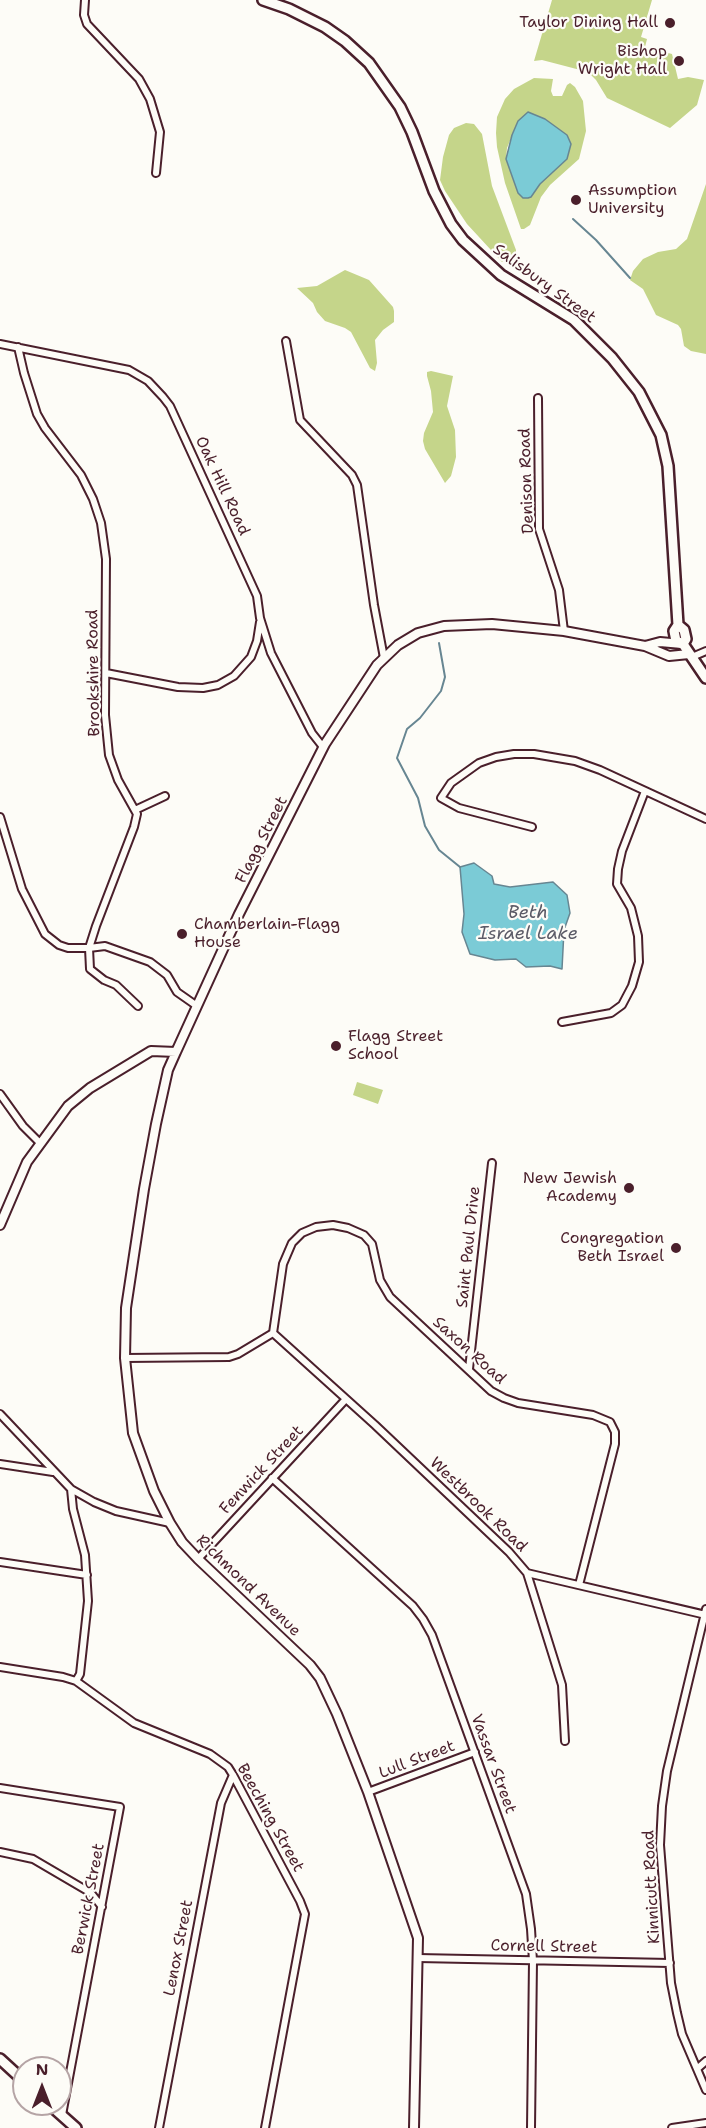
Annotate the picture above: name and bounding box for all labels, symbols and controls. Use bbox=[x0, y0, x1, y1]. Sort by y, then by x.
place label: Taylor Dining Hall bbox=[519, 13, 658, 33]
marker: Taylor Dining Hall bbox=[663, 16, 677, 30]
place label: Bishop Wright Hall bbox=[578, 42, 667, 80]
marker: Bishop Wright Hall bbox=[672, 54, 686, 68]
place label: Assumption University bbox=[588, 181, 677, 219]
marker: Assumption University bbox=[569, 193, 583, 207]
street label: Salisbury Street bbox=[489, 240, 599, 328]
street label: Denison Road bbox=[516, 428, 538, 534]
street label: Oak Hill Road bbox=[191, 433, 253, 539]
street label: Brookshire Road bbox=[83, 609, 105, 737]
street label: Flagg Street bbox=[232, 793, 292, 887]
water label: Beth Israel Lake bbox=[478, 902, 578, 944]
place label: Chamberlain-Flagg House bbox=[194, 915, 340, 953]
marker: Chamberlain-Flagg House bbox=[175, 927, 189, 941]
place label: Flagg Street School bbox=[348, 1027, 443, 1065]
marker: Flagg Street School bbox=[329, 1039, 343, 1053]
place label: New Jewish Academy bbox=[523, 1169, 617, 1207]
marker: New Jewish Academy bbox=[622, 1181, 636, 1195]
street label: Saint Paul Drive bbox=[453, 1185, 485, 1309]
place label: Congregation Beth Israel bbox=[560, 1229, 664, 1267]
marker: Congregation Beth Israel bbox=[669, 1241, 683, 1255]
street label: Saxon Road bbox=[428, 1313, 510, 1389]
street label: Fenwick Street bbox=[216, 1422, 308, 1518]
street label: Westbrook Road bbox=[425, 1454, 531, 1556]
street label: Richmond Avenue bbox=[192, 1531, 304, 1641]
street label: Vassar Street bbox=[466, 1712, 520, 1816]
street label: Lull Street bbox=[376, 1737, 458, 1783]
street label: Beeching Street bbox=[232, 1760, 308, 1876]
street label: Kinnicutt Road bbox=[639, 1829, 665, 1945]
street label: Berwick Street bbox=[69, 1842, 109, 1956]
street label: Lenox Street bbox=[160, 1898, 198, 1998]
street label: Cornell Street bbox=[490, 1936, 598, 1958]
north arrow bbox=[12, 2056, 72, 2116]
text: N bbox=[36, 2059, 48, 2080]

